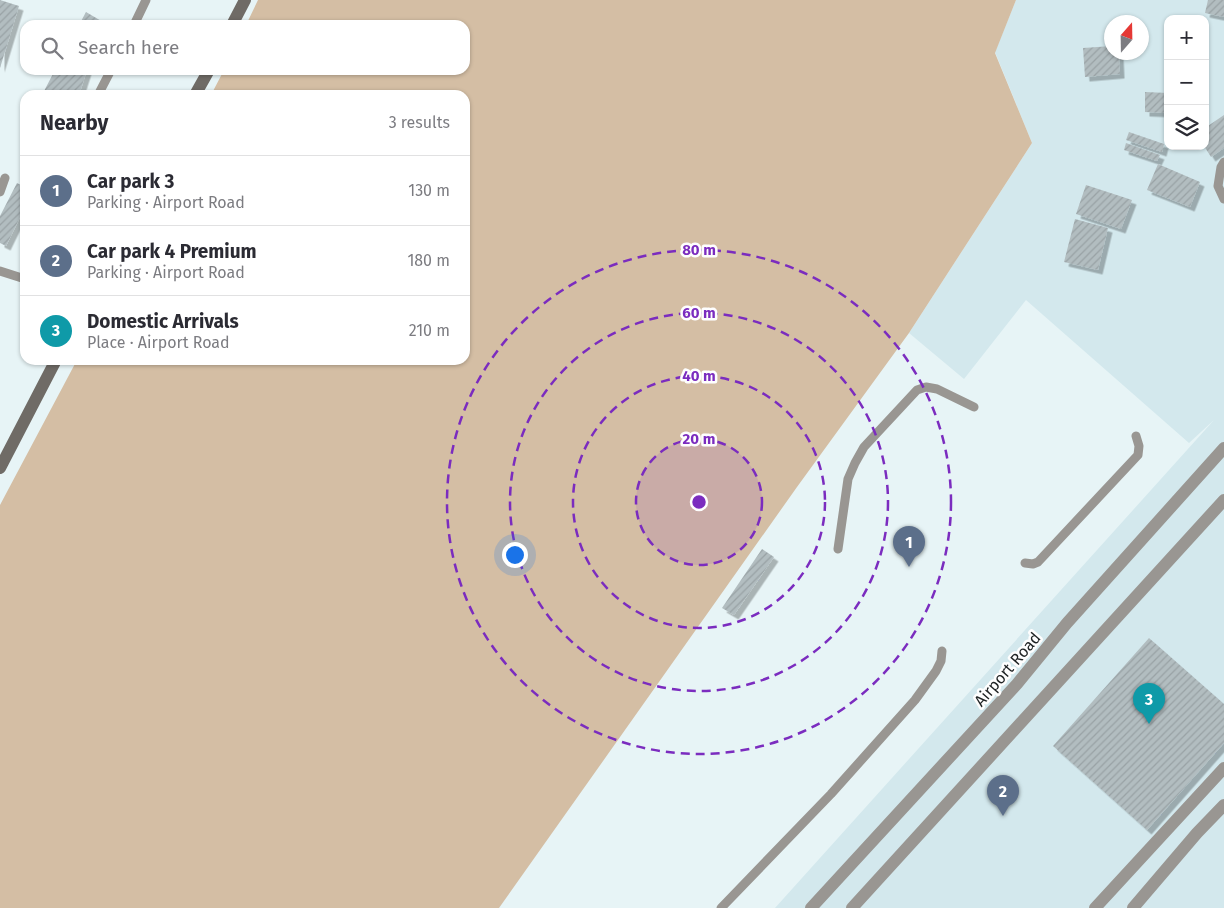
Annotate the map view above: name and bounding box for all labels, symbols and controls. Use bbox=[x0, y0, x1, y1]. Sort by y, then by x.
north arrow bbox=[1104, 15, 1149, 60]
map controls bbox=[1164, 15, 1209, 150]
button: + bbox=[1164, 15, 1209, 60]
search box bbox=[20, 20, 470, 75]
icon: search bbox=[38, 34, 66, 62]
text: Search here bbox=[78, 36, 179, 59]
button: − bbox=[1164, 60, 1209, 105]
button: layers bbox=[1164, 105, 1209, 150]
text: Nearby bbox=[40, 110, 108, 136]
text: 3 results bbox=[389, 113, 450, 132]
text: Car park 3 bbox=[87, 170, 174, 193]
text: 1 bbox=[52, 181, 60, 200]
text: 130 m bbox=[408, 181, 450, 200]
text: Parking · Airport Road bbox=[87, 193, 245, 212]
text: Car park 4 Premium bbox=[87, 240, 257, 263]
text: 80 m bbox=[682, 241, 716, 259]
text: 2 bbox=[52, 251, 60, 270]
text: 180 m bbox=[407, 251, 450, 270]
text: Parking · Airport Road bbox=[87, 263, 245, 282]
text: 60 m bbox=[682, 304, 716, 322]
text: Domestic Arrivals bbox=[87, 310, 239, 333]
text: 3 bbox=[52, 321, 60, 340]
text: 210 m bbox=[409, 321, 450, 340]
text: Place · Airport Road bbox=[87, 333, 230, 352]
text: 40 m bbox=[682, 367, 716, 385]
text: 20 m bbox=[683, 430, 715, 448]
centre of rings bbox=[690, 493, 708, 511]
pin: 1 bbox=[893, 526, 925, 567]
your location bbox=[502, 542, 528, 568]
street label: Airport Road bbox=[970, 628, 1045, 710]
pin: 3 bbox=[1133, 683, 1165, 724]
pin: 2 bbox=[987, 775, 1019, 816]

